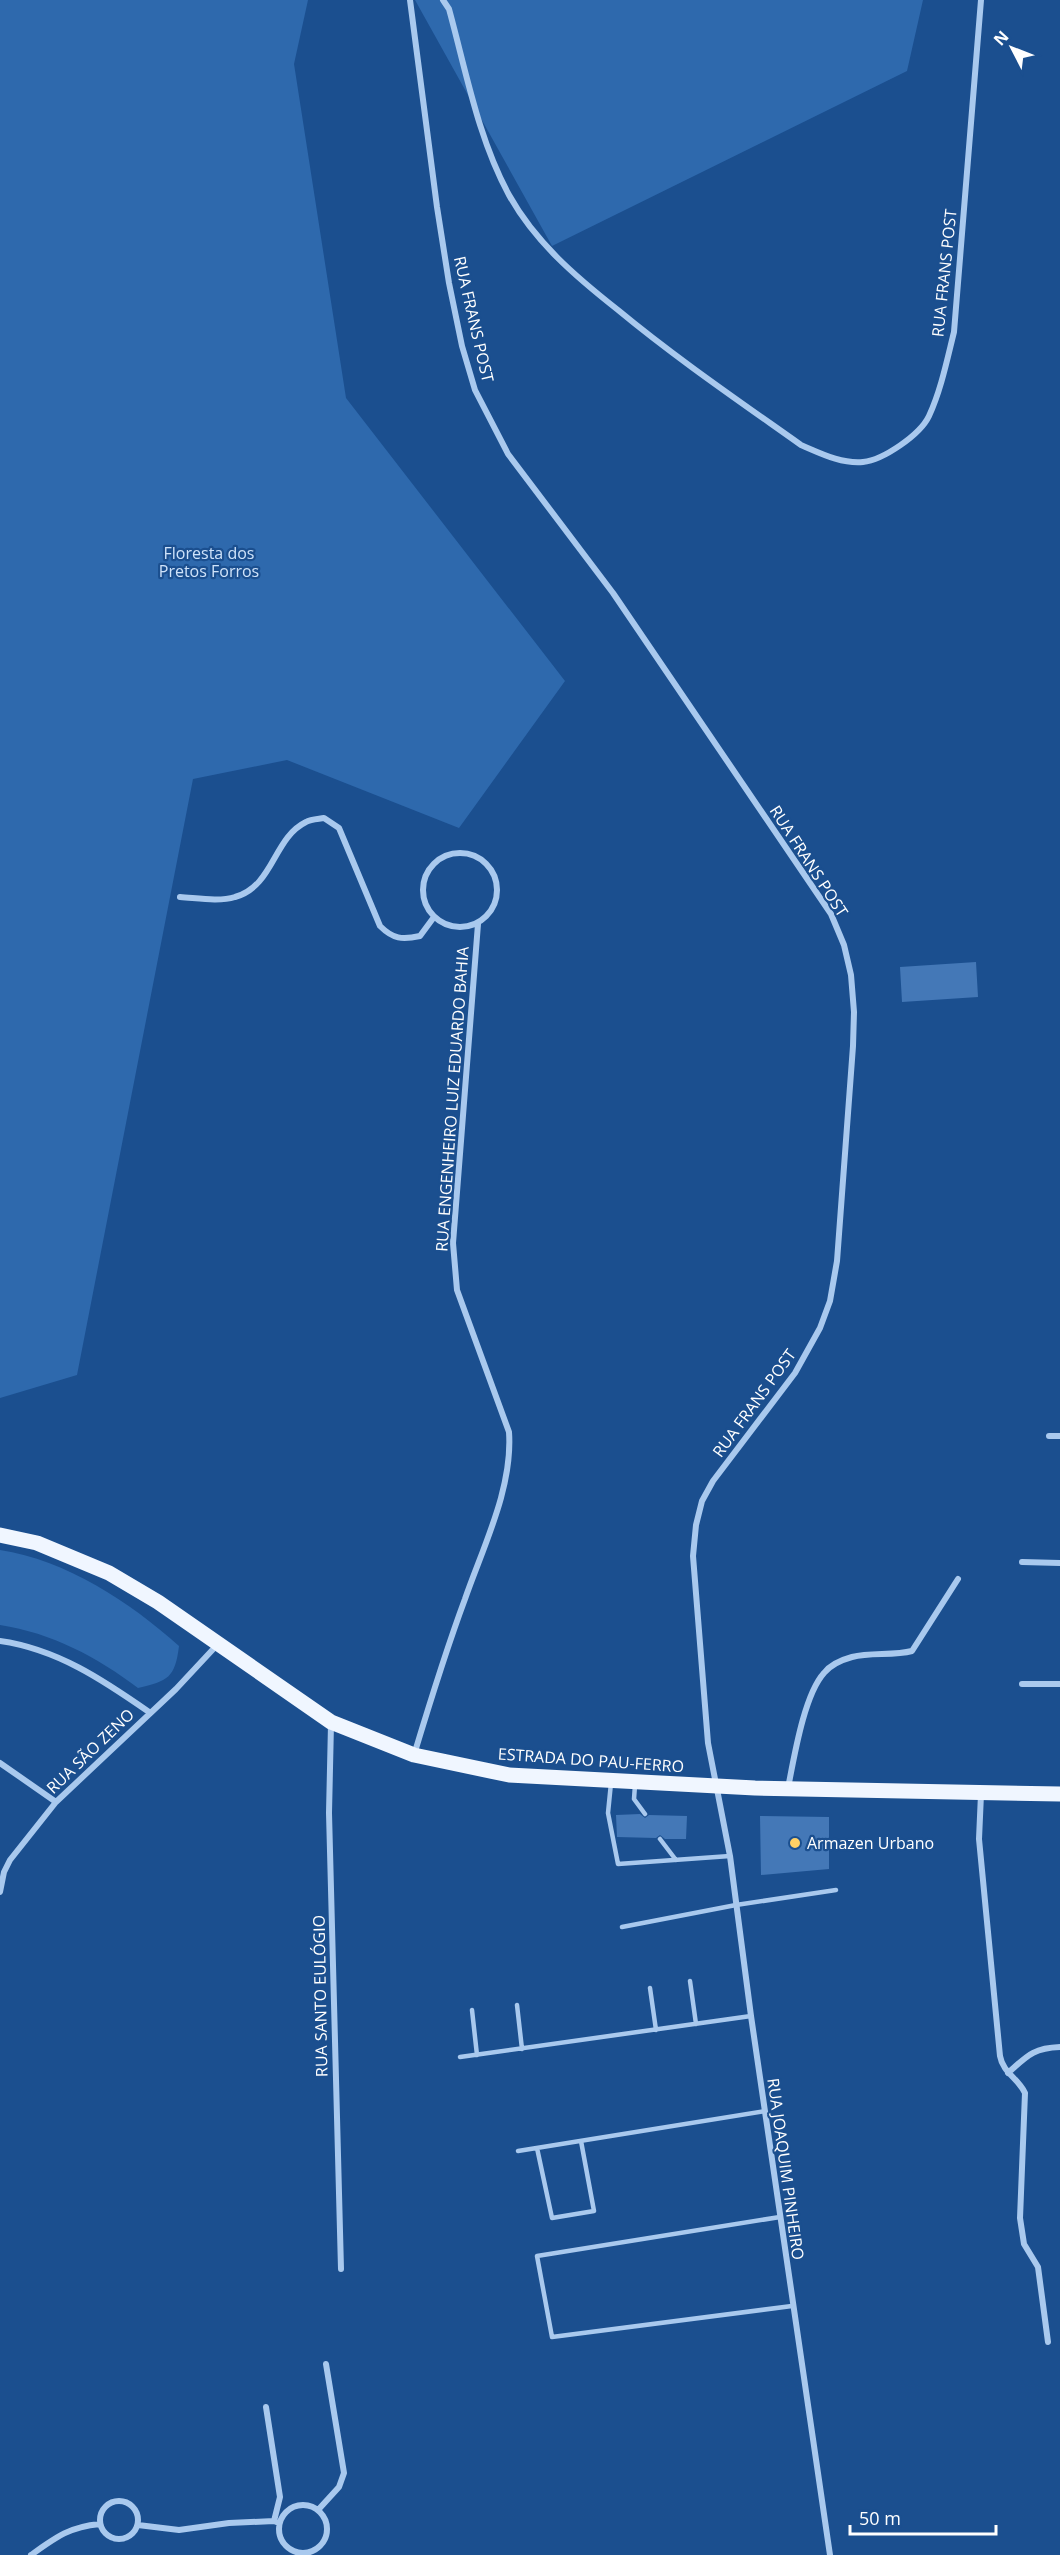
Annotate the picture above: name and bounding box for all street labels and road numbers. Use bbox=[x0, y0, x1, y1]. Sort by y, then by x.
street label: RUA FRANS POST bbox=[926, 208, 962, 338]
street label: RUA FRANS POST bbox=[449, 254, 499, 384]
street label: RUA FRANS POST bbox=[765, 801, 853, 921]
street label: RUA ENGENHEIRO LUIZ EDUARDO BAHIA bbox=[430, 945, 474, 1252]
street label: RUA FRANS POST bbox=[707, 1344, 801, 1462]
street label: RUA SÃO ZENO bbox=[41, 1704, 139, 1798]
street label: ESTRADA DO PAU-FERRO bbox=[497, 1743, 685, 1777]
street label: RUA SANTO EULÓGIO bbox=[308, 1915, 332, 2077]
street label: RUA JOAQUIM PINHEIRO bbox=[762, 2077, 810, 2261]

